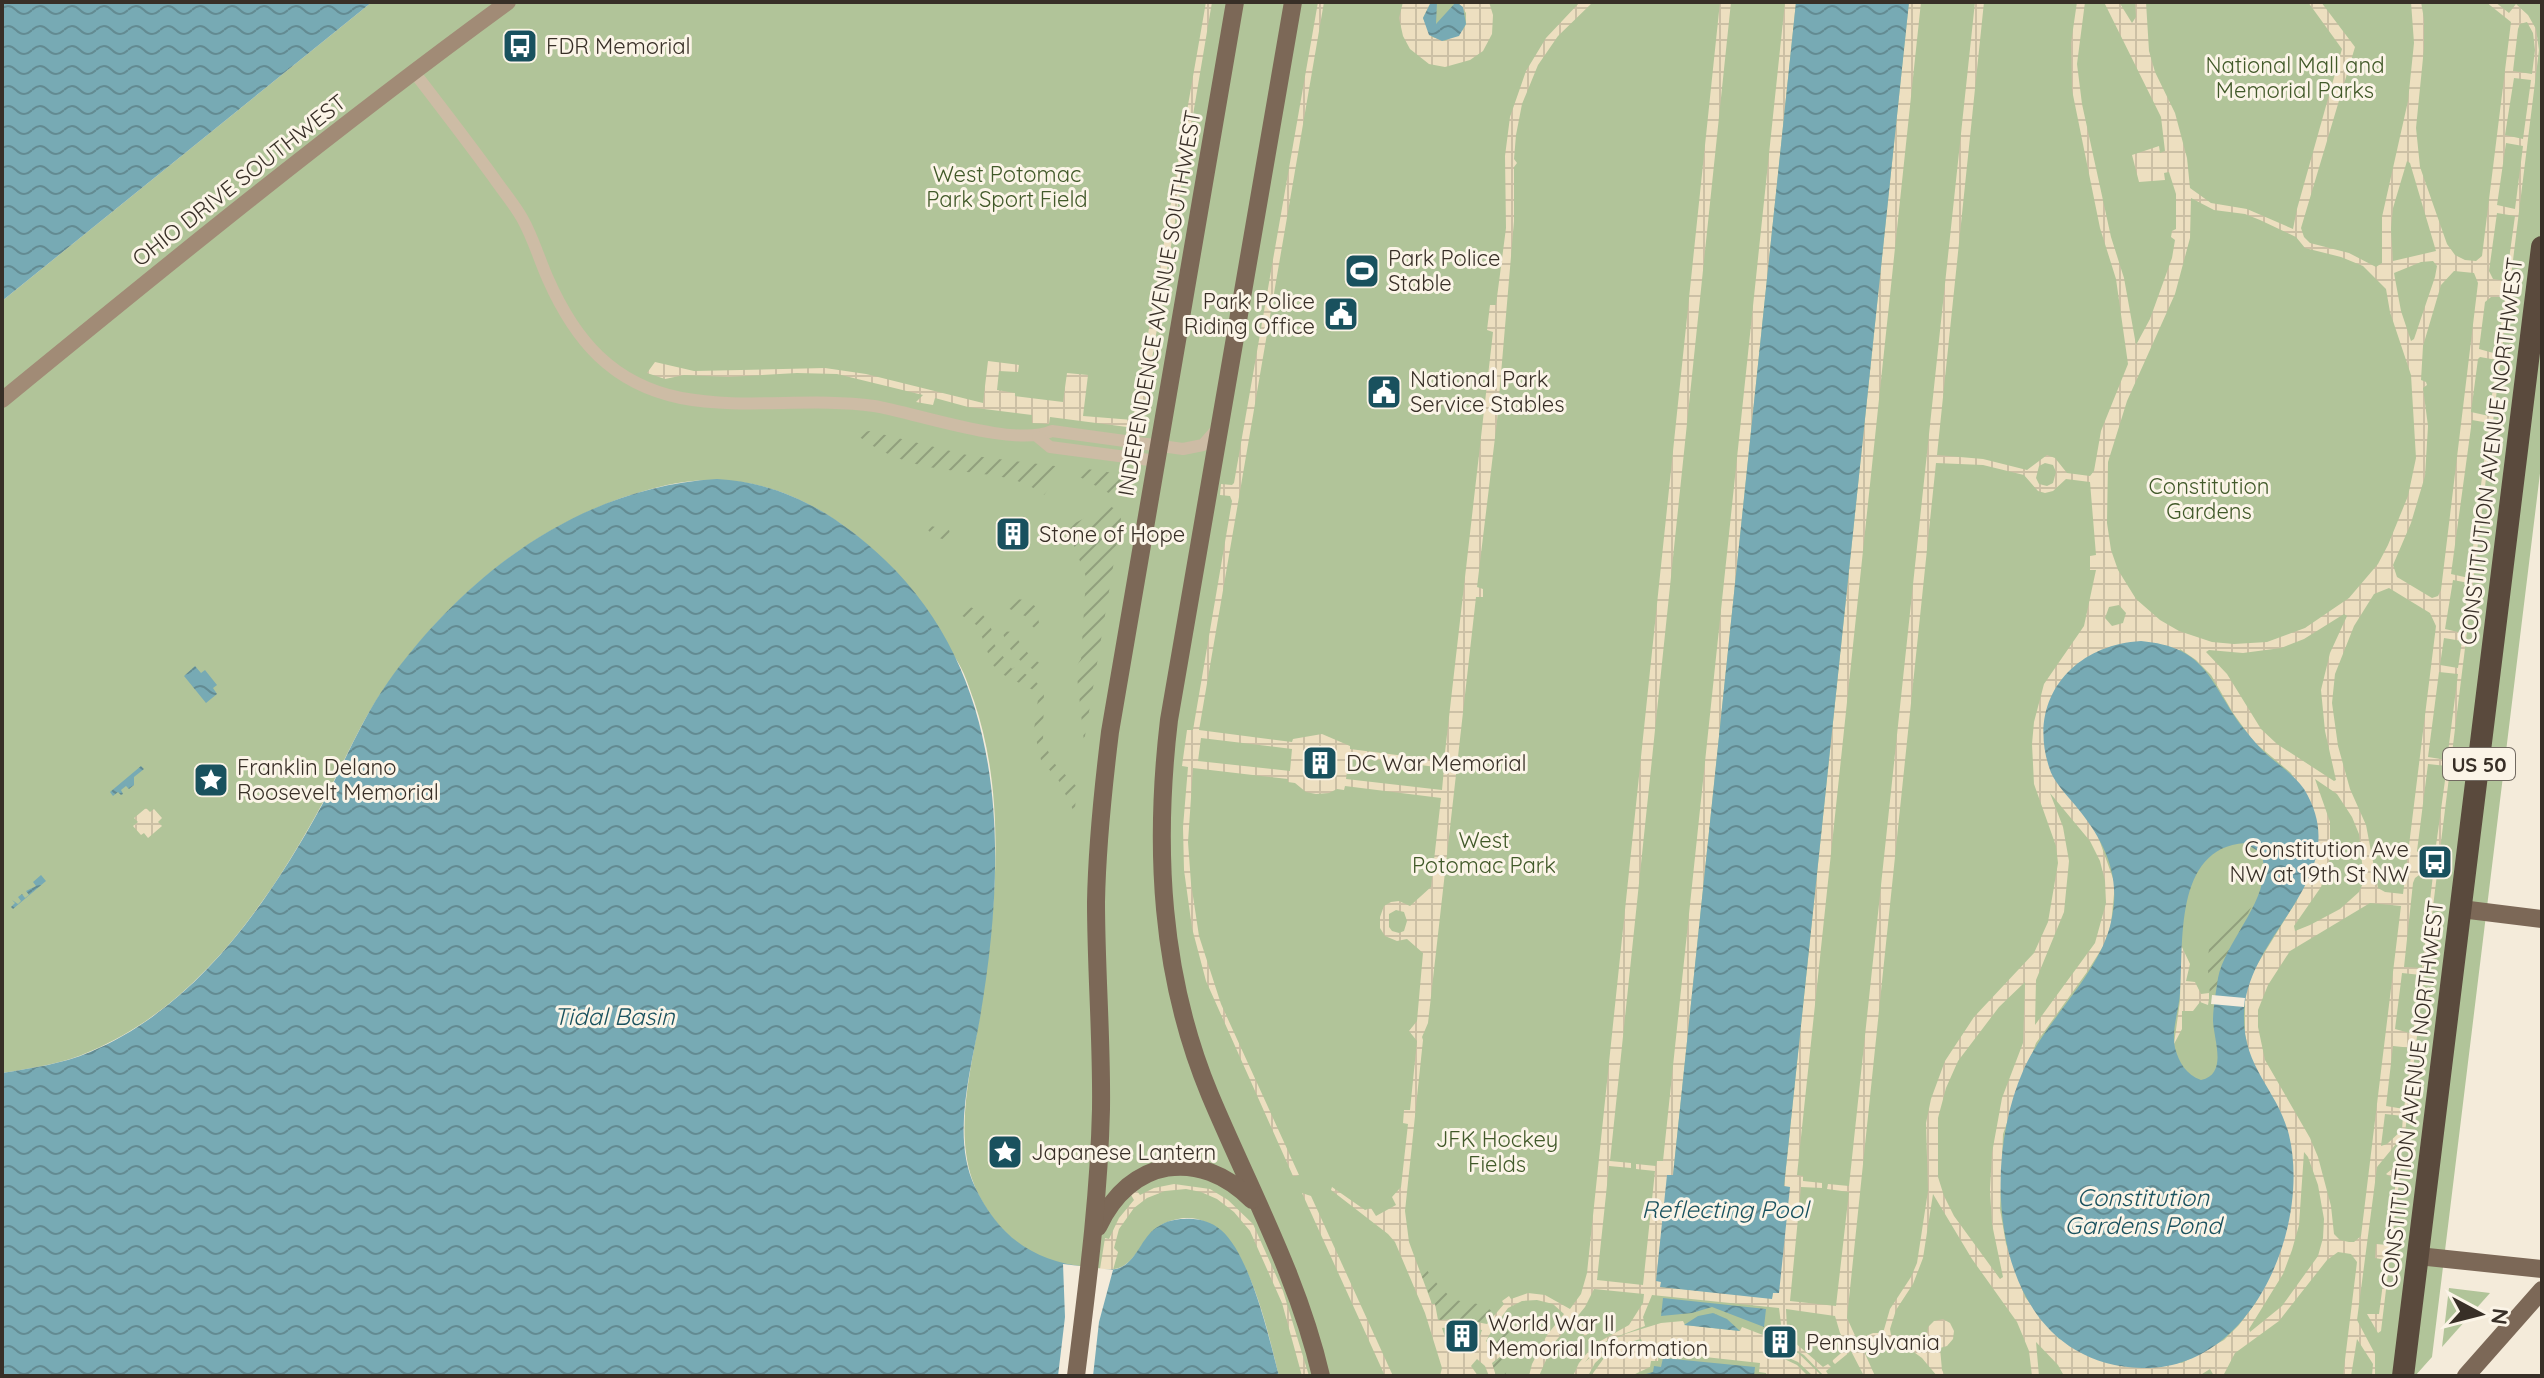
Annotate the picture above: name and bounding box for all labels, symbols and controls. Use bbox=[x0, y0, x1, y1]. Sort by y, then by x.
bus stop icon: FDR Memorial bbox=[501, 27, 539, 65]
place label: FDR Memorial bbox=[546, 32, 691, 60]
park label: National Mall and Memorial Parks bbox=[2206, 51, 2384, 104]
street label: OHIO DRIVE SOUTHWEST bbox=[126, 88, 352, 272]
street label: INDEPENDENCE AVENUE SOUTHWEST bbox=[1111, 108, 1207, 498]
park label: West Potomac Park Sport Field bbox=[926, 160, 1088, 213]
place label: Park Police Stable bbox=[1388, 244, 1500, 297]
sports icon: Park Police Stable bbox=[1343, 252, 1381, 290]
street label: CONSTITUTION AVENUE NORTHWEST bbox=[2453, 256, 2529, 646]
place label: Park Police Riding Office bbox=[1184, 287, 1315, 340]
public building icon: Park Police Riding Office bbox=[1322, 295, 1360, 333]
place label: National Park Service Stables bbox=[1410, 365, 1565, 418]
public building icon: National Park Service Stables bbox=[1365, 373, 1403, 411]
park label: Constitution Gardens bbox=[2148, 472, 2270, 525]
building icon: Stone of Hope bbox=[994, 515, 1032, 553]
place label: Stone of Hope bbox=[1039, 520, 1185, 548]
building icon: DC War Memorial bbox=[1301, 744, 1339, 782]
road number: US 50 bbox=[2443, 748, 2515, 780]
place label: DC War Memorial bbox=[1346, 749, 1527, 777]
place label: Franklin Delano Roosevelt Memorial bbox=[237, 753, 439, 806]
place icon: Franklin Delano Roosevelt Memorial bbox=[192, 761, 230, 799]
park label: West Potomac Park bbox=[1412, 826, 1556, 879]
place label: Constitution Ave NW at 19th St NW bbox=[2229, 835, 2409, 888]
bus stop icon: Constitution Ave NW at 19th St NW bbox=[2416, 843, 2454, 881]
street label: CONSTITUTION AVENUE NORTHWEST bbox=[2374, 899, 2450, 1289]
water label: Tidal Basin bbox=[553, 1001, 676, 1031]
park label: JFK Hockey Fields bbox=[1436, 1125, 1558, 1178]
place icon: Japanese Lantern bbox=[986, 1133, 1024, 1171]
place label: Japanese Lantern bbox=[1031, 1138, 1216, 1166]
water label: Constitution Gardens Pond bbox=[2064, 1182, 2225, 1240]
water label: Reflecting Pool bbox=[1642, 1194, 1811, 1224]
north arrow bbox=[2440, 1274, 2520, 1354]
text: N bbox=[2485, 1307, 2515, 1326]
place label: World War II Memorial Information bbox=[1488, 1309, 1708, 1362]
building icon: World War II Memorial Information bbox=[1443, 1317, 1481, 1355]
building icon: Pennsylvania bbox=[1761, 1323, 1799, 1361]
place label: Pennsylvania bbox=[1806, 1328, 1940, 1356]

